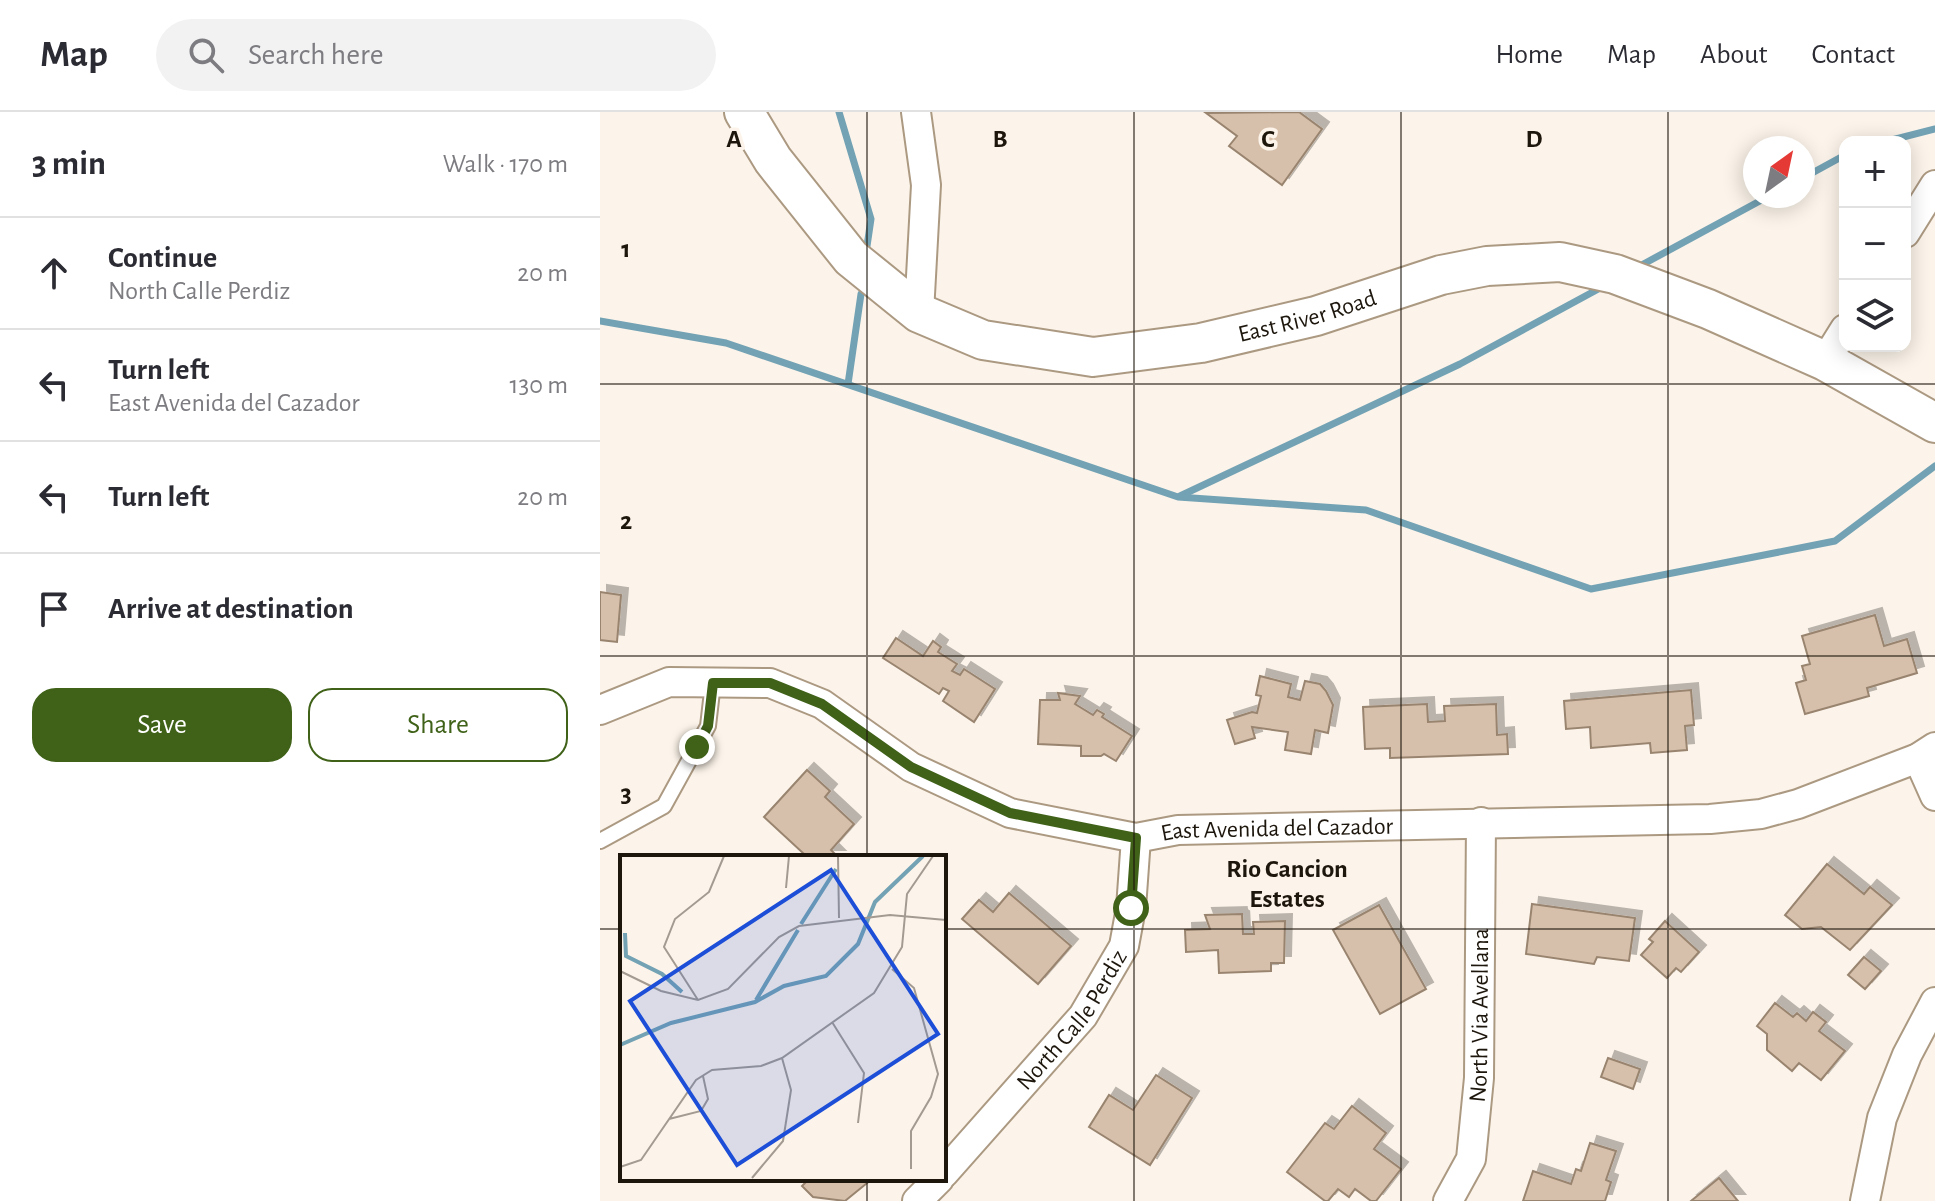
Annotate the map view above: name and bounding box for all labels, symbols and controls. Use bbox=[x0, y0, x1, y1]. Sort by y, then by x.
search box bbox=[156, 19, 716, 91]
icon: search bbox=[184, 33, 228, 77]
text: Map bbox=[40, 36, 108, 74]
text: Search here bbox=[248, 40, 384, 70]
text: Home bbox=[1496, 41, 1563, 69]
text: Map bbox=[1607, 41, 1656, 69]
text: About bbox=[1700, 41, 1768, 69]
text: Contact bbox=[1812, 41, 1895, 69]
text: A bbox=[726, 126, 742, 152]
text: B bbox=[992, 126, 1008, 152]
text: C bbox=[1261, 126, 1275, 152]
text: D bbox=[1525, 126, 1543, 152]
north arrow bbox=[1743, 136, 1815, 208]
map controls bbox=[1839, 136, 1911, 352]
button: + bbox=[1839, 136, 1911, 208]
text: 3 min bbox=[32, 147, 106, 181]
text: Walk · 170 m bbox=[443, 151, 568, 177]
button: − bbox=[1839, 208, 1911, 280]
text: 1 bbox=[621, 236, 631, 262]
text: Continue bbox=[108, 243, 217, 273]
icon: ahead bbox=[32, 251, 76, 295]
text: 20 m bbox=[517, 260, 568, 286]
text: North Calle Perdiz bbox=[108, 278, 290, 304]
button: layers bbox=[1839, 280, 1911, 352]
street label: East River Road bbox=[1236, 286, 1379, 347]
text: Turn left bbox=[108, 355, 209, 385]
icon: left bbox=[32, 363, 76, 407]
text: 130 m bbox=[510, 372, 568, 398]
text: East Avenida del Cazador bbox=[108, 390, 360, 416]
icon: left bbox=[32, 475, 76, 519]
text: Turn left bbox=[108, 482, 209, 512]
text: 20 m bbox=[517, 484, 568, 510]
text: 2 bbox=[620, 508, 632, 534]
icon: arrive bbox=[32, 587, 76, 631]
text: Arrive at destination bbox=[108, 594, 354, 624]
button: Save bbox=[32, 688, 292, 762]
button: Share bbox=[308, 688, 568, 762]
route end bbox=[679, 729, 715, 765]
text: 3 bbox=[620, 781, 632, 807]
street label: East Avenida del Cazador bbox=[1159, 815, 1394, 846]
inset map bbox=[620, 855, 946, 1181]
district label: Rio Cancion Estates bbox=[1226, 856, 1348, 912]
route start bbox=[1113, 890, 1149, 926]
street label: North Via Avellana bbox=[1466, 928, 1493, 1104]
street label: North Calle Perdiz bbox=[1013, 946, 1132, 1095]

